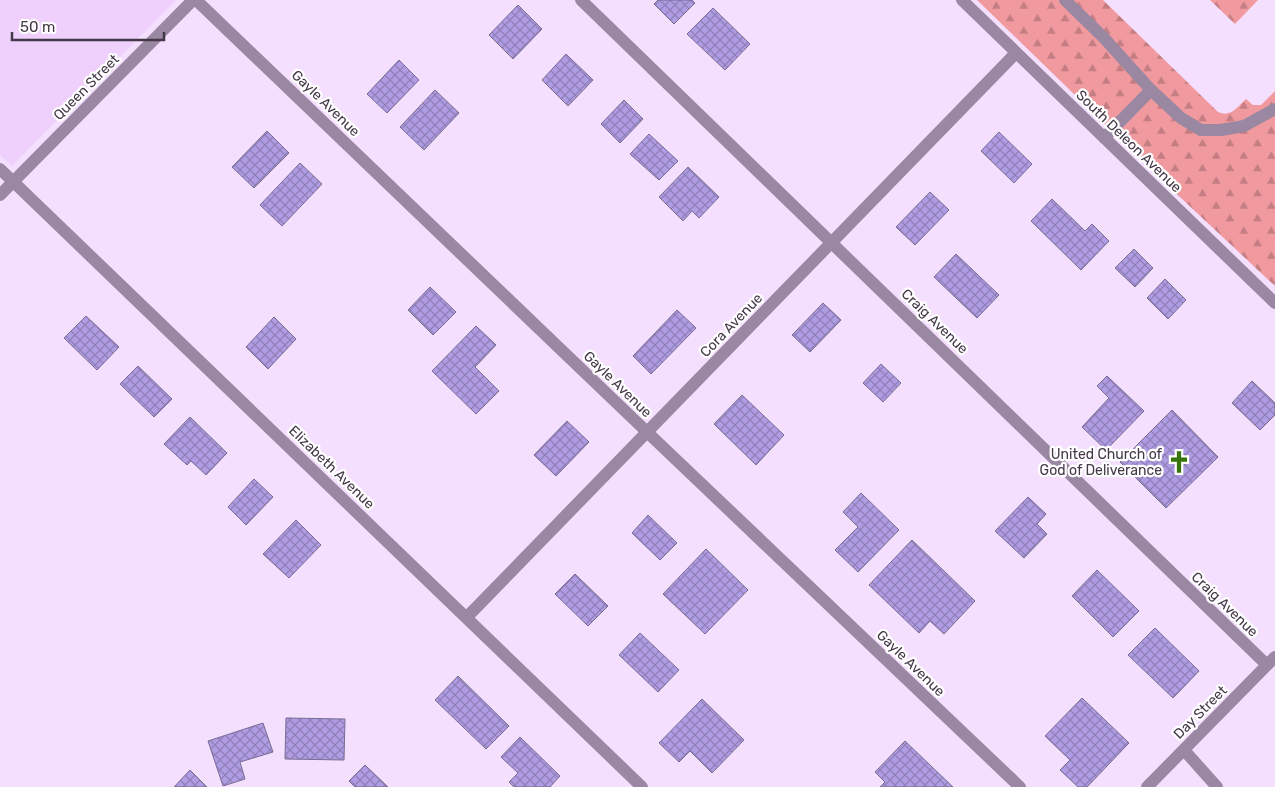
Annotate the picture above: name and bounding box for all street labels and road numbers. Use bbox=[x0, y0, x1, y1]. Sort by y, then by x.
street label: Queen Street bbox=[50, 51, 123, 124]
street label: Gayle Avenue bbox=[288, 67, 363, 140]
street label: South Deleon Avenue bbox=[1072, 87, 1185, 196]
street label: Craig Avenue bbox=[898, 285, 972, 357]
street label: Cora Avenue bbox=[697, 290, 766, 361]
street label: Gayle Avenue bbox=[580, 348, 655, 421]
street label: Elizabeth Avenue bbox=[285, 422, 378, 513]
street label: Craig Avenue bbox=[1188, 568, 1262, 640]
street label: Gayle Avenue bbox=[873, 627, 948, 700]
street label: Day Street bbox=[1170, 682, 1231, 743]

